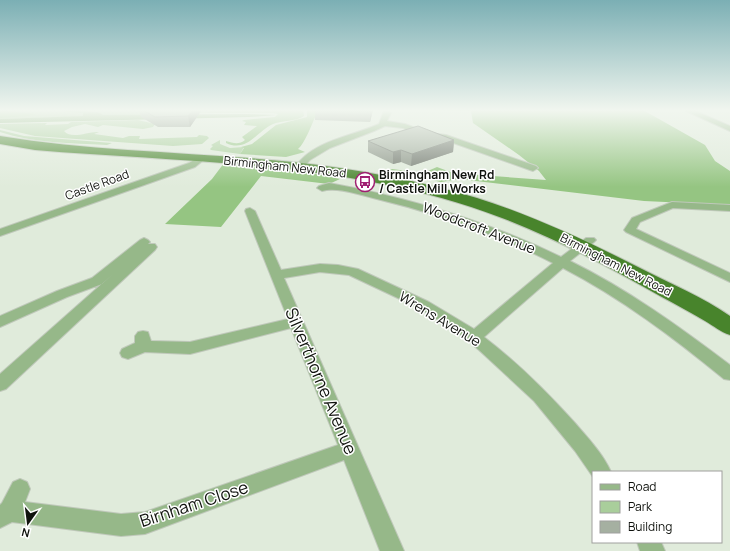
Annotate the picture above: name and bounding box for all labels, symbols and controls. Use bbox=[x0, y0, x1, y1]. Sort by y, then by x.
street label: Birmingham New Road bbox=[223, 152, 347, 181]
street label: Castle Road bbox=[62, 165, 131, 204]
place label: Birmingham New Rd / Castle Mill Works bbox=[379, 166, 494, 197]
bus stop icon: Birmingham New Rd / Castle Mill Works bbox=[354, 171, 376, 193]
street label: Woodcroft Avenue bbox=[420, 197, 538, 258]
street label: Birmingham New Road bbox=[558, 229, 675, 300]
street label: Wrens Avenue bbox=[396, 287, 485, 351]
street label: Silverthorne Avenue bbox=[280, 304, 363, 458]
legend bbox=[592, 471, 722, 543]
street label: Birnham Close bbox=[137, 475, 251, 532]
text: Road bbox=[628, 478, 656, 495]
text: Park bbox=[628, 498, 653, 515]
north arrow bbox=[8, 503, 48, 543]
text: Building bbox=[628, 518, 672, 535]
text: N bbox=[20, 525, 31, 541]

